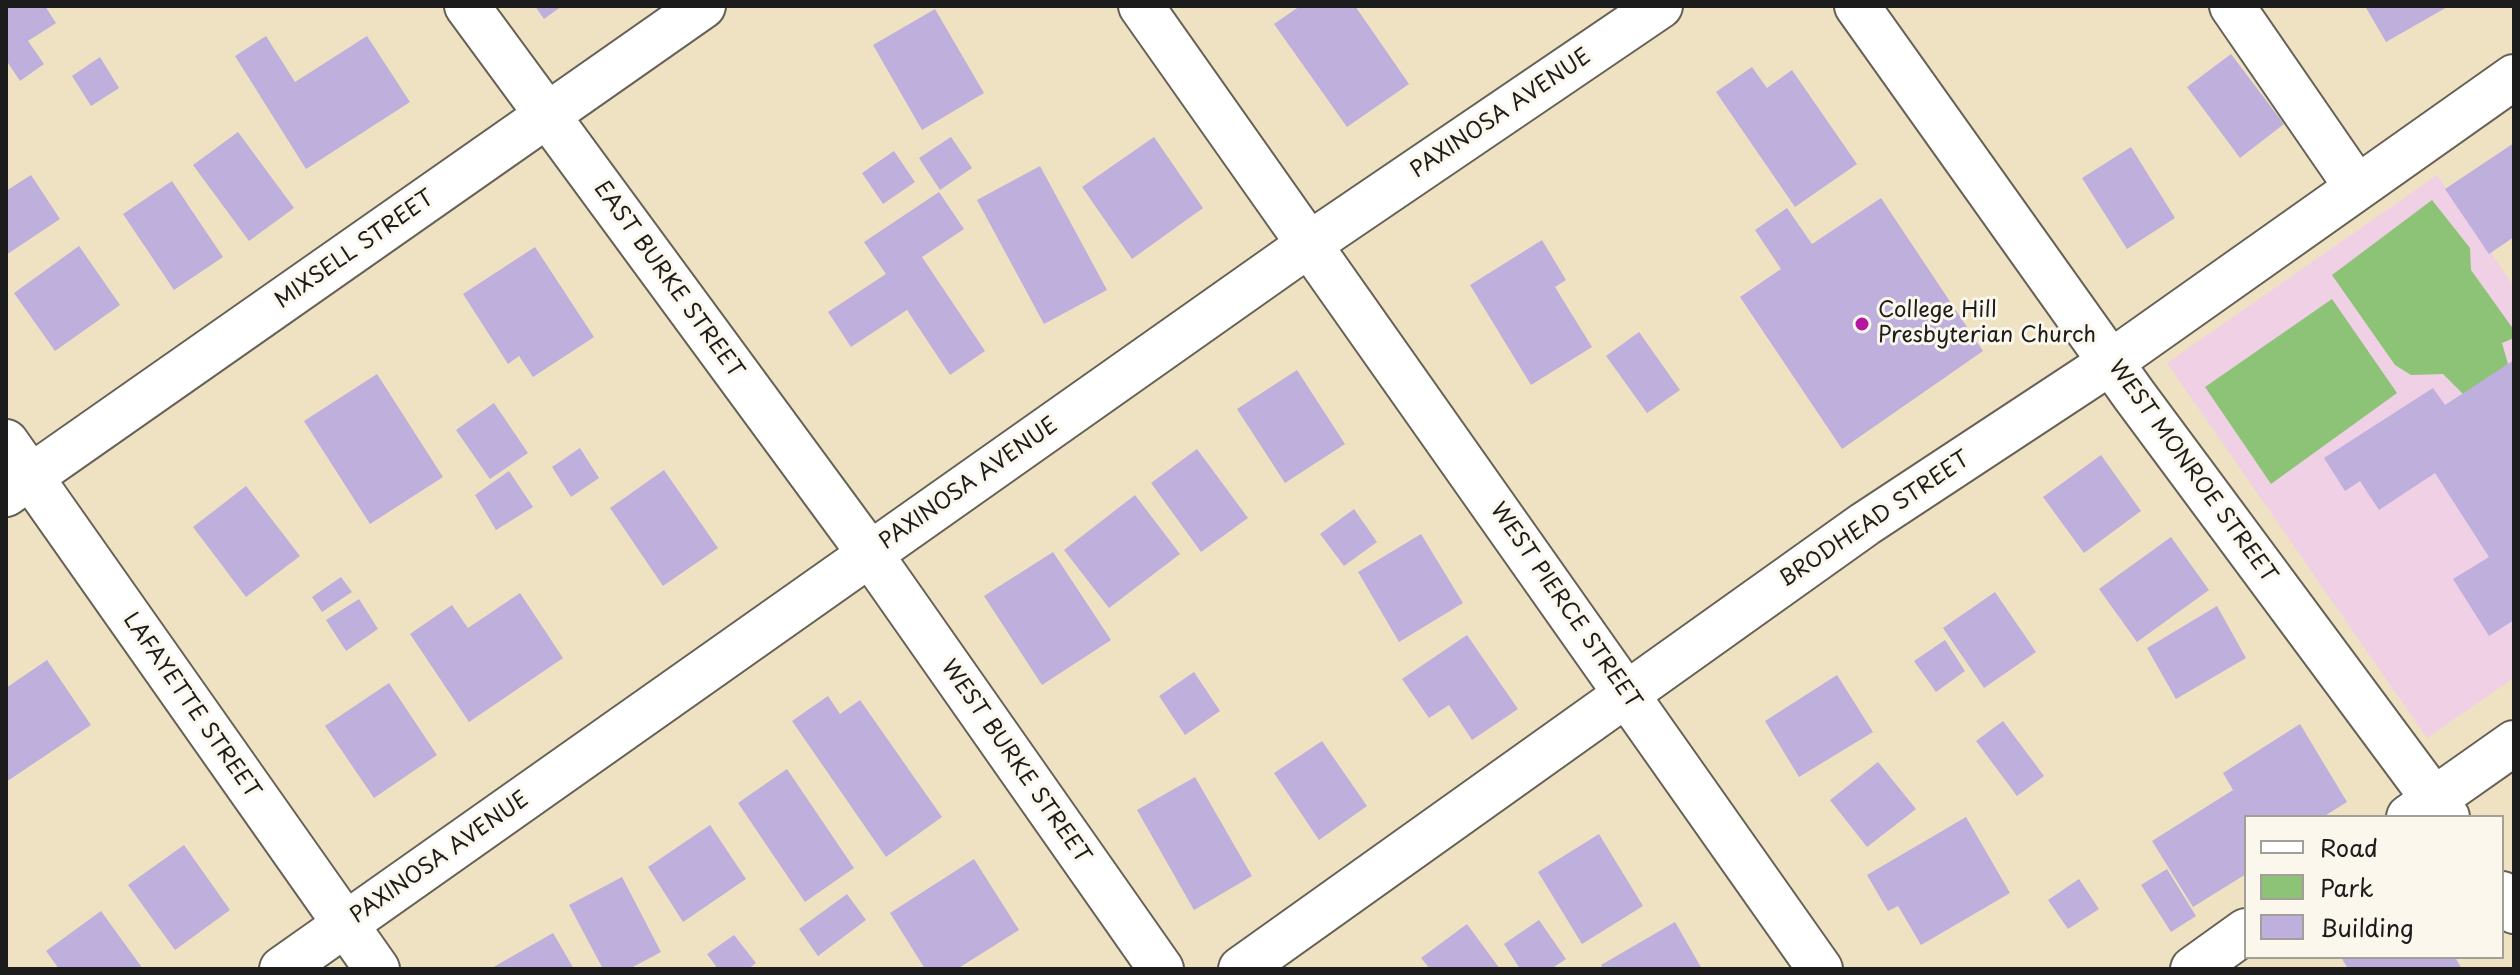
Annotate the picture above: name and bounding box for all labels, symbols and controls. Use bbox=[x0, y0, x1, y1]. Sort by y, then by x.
street label: PAXINOSA AVENUE bbox=[1406, 44, 1596, 184]
street label: EAST BURKE STREET bbox=[588, 176, 748, 384]
street label: MIXSELL STREET bbox=[270, 185, 440, 315]
place label: College Hill Presbyterian Church bbox=[1878, 298, 2096, 350]
marker: College Hill Presbyterian Church bbox=[1853, 315, 1871, 333]
street label: WEST MONROE STREET bbox=[2102, 356, 2282, 588]
street label: PAXINOSA AVENUE bbox=[875, 413, 1063, 555]
street label: BRODHEAD STREET bbox=[1775, 446, 1975, 594]
street label: WEST PIERCE STREET bbox=[1484, 498, 1646, 714]
street label: LAFAYETTE STREET bbox=[117, 608, 265, 804]
street label: WEST BURKE STREET bbox=[935, 655, 1095, 869]
street label: PAXINOSA AVENUE bbox=[346, 787, 534, 929]
legend bbox=[2244, 815, 2504, 959]
text: Road bbox=[2320, 829, 2378, 865]
text: Park bbox=[2320, 869, 2374, 905]
text: Building bbox=[2320, 909, 2414, 945]

